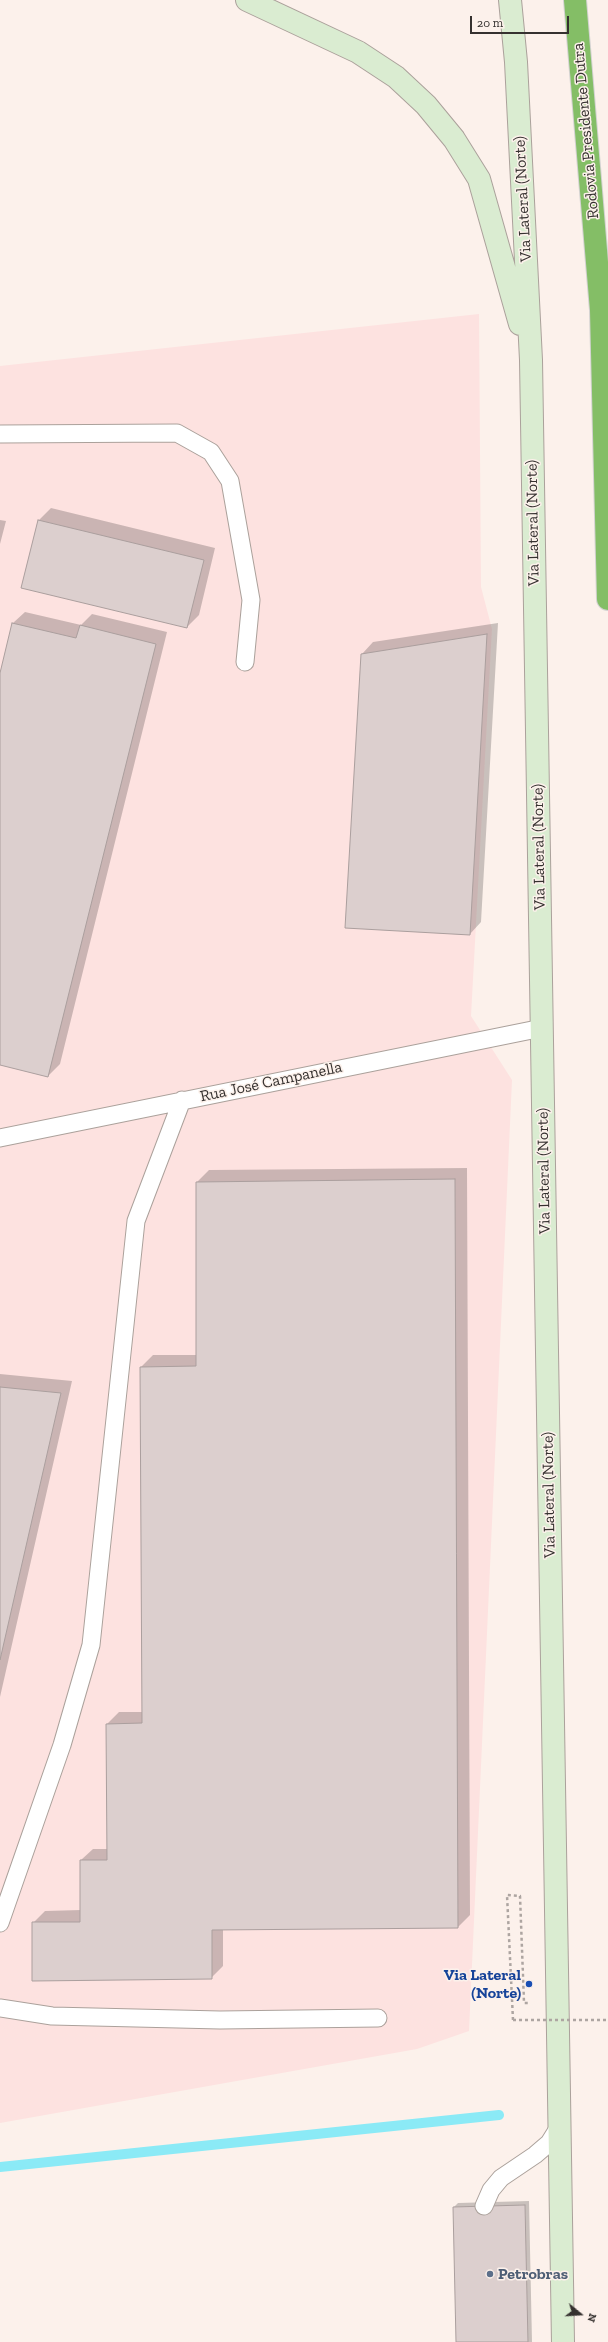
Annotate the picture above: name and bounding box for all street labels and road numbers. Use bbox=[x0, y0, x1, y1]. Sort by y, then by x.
street label: Rodovia Presidente Dutra bbox=[569, 42, 603, 220]
street label: Via Lateral (Norte) bbox=[510, 136, 536, 262]
street label: Via Lateral (Norte) bbox=[522, 460, 544, 586]
street label: Via Lateral (Norte) bbox=[528, 784, 550, 910]
street label: Rua José Campanella bbox=[198, 1058, 344, 1106]
street label: Via Lateral (Norte) bbox=[533, 1108, 555, 1234]
street label: Via Lateral (Norte) bbox=[538, 1432, 560, 1558]

